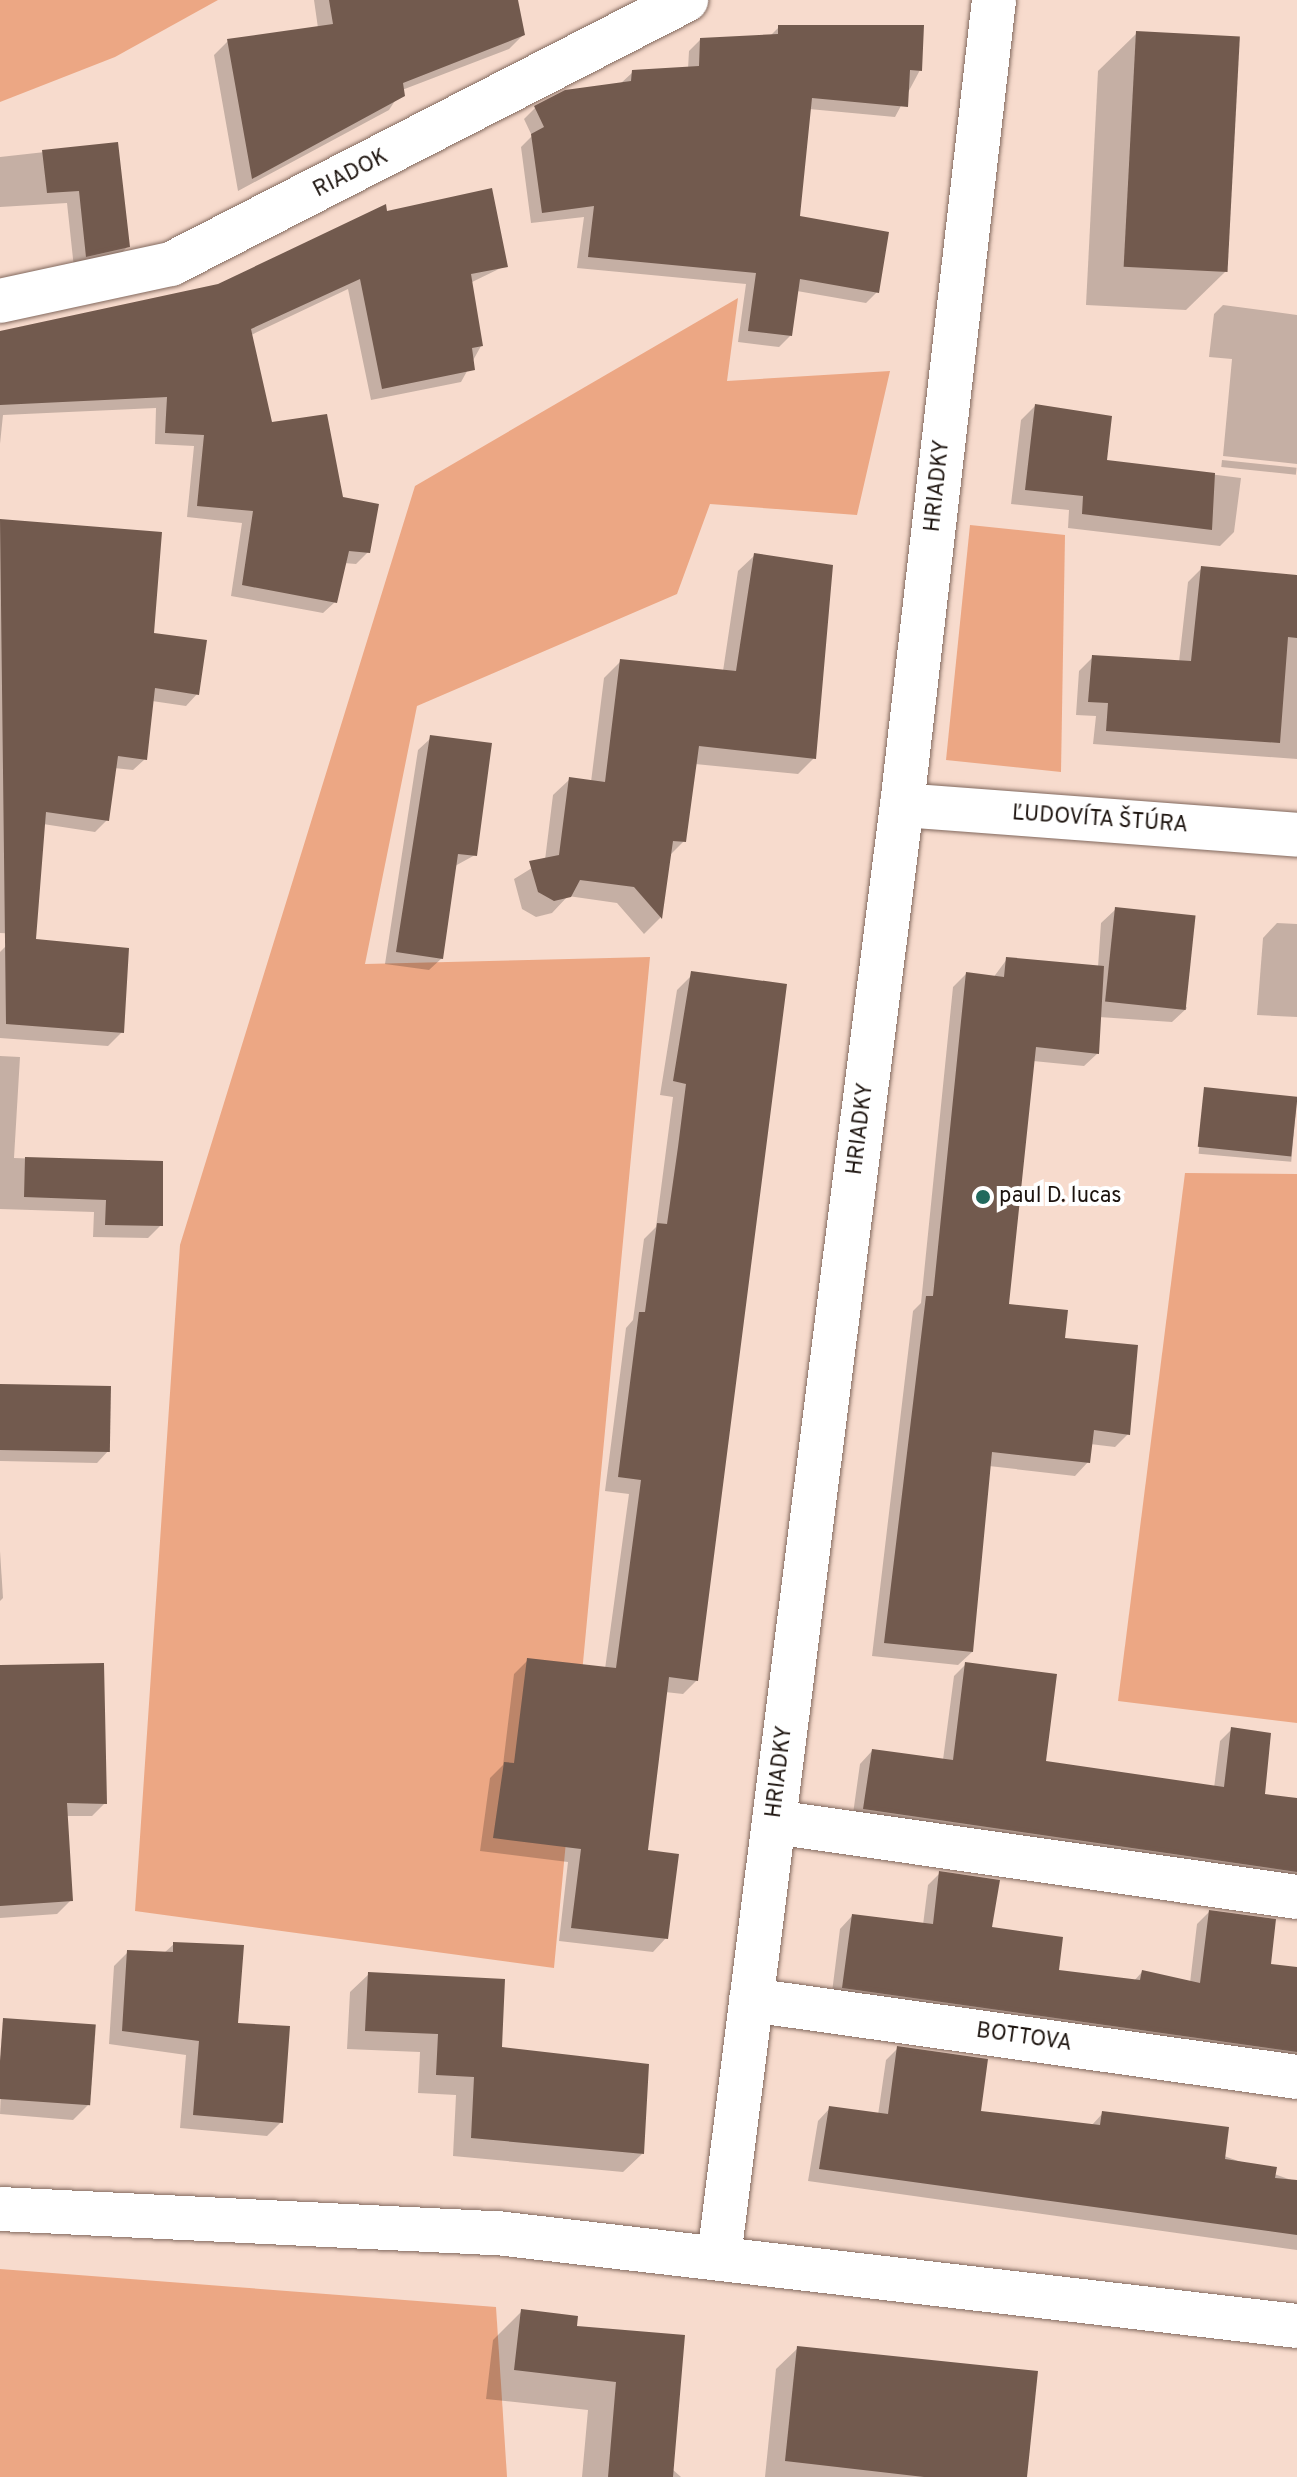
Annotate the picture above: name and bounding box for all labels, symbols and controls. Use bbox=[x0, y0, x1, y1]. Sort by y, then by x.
street label: RIADOK bbox=[309, 144, 393, 204]
street label: HRIADKY bbox=[920, 439, 956, 533]
street label: ĽUDOVÍTA ŠTÚRA bbox=[1011, 801, 1189, 839]
street label: HRIADKY bbox=[842, 1081, 880, 1177]
place label: paul D. lucas bbox=[999, 1184, 1122, 1210]
marker: paul D. lucas bbox=[974, 1188, 992, 1206]
street label: HRIADKY bbox=[761, 1724, 799, 1820]
street label: BOTTOVA bbox=[974, 2018, 1074, 2058]

